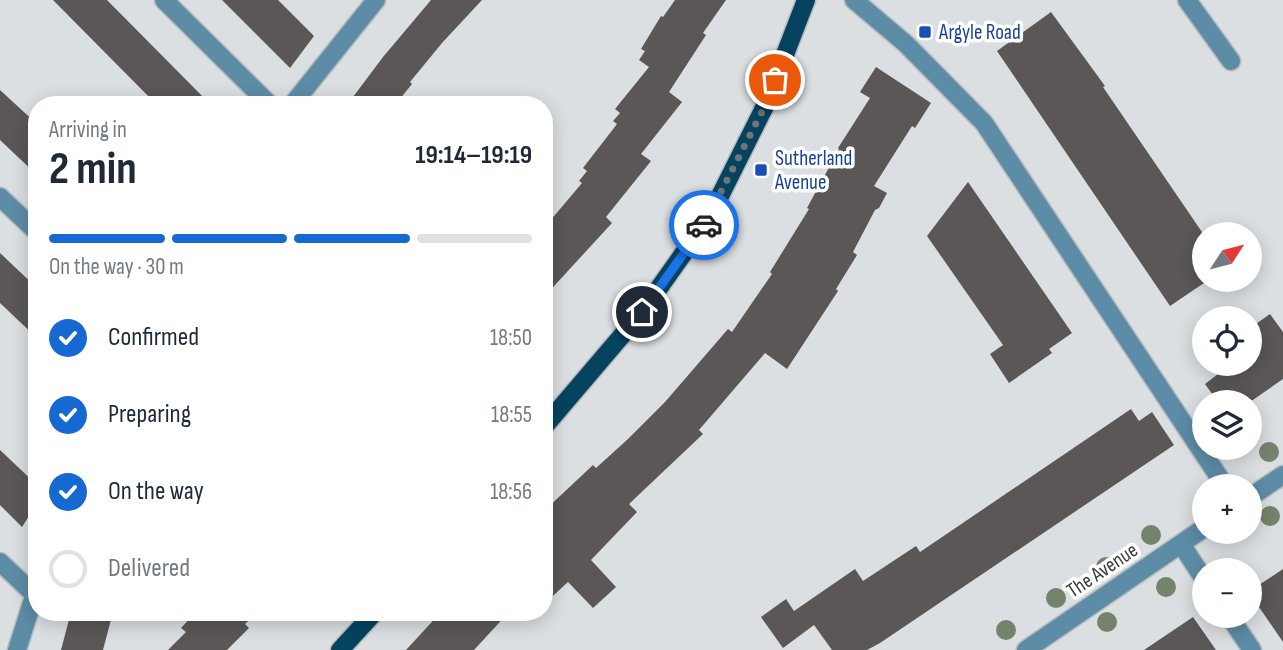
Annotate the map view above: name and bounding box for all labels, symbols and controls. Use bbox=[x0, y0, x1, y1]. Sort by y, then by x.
place label: Argyle Road bbox=[938, 20, 1021, 45]
marker: Argyle Road bbox=[917, 24, 933, 40]
pin bbox=[745, 50, 805, 110]
icon: bag bbox=[756, 61, 794, 99]
text: Arriving in bbox=[49, 116, 127, 144]
text: 19:14–19:19 bbox=[415, 140, 532, 171]
text: 2 min bbox=[49, 142, 137, 197]
place label: Sutherland Avenue bbox=[774, 146, 852, 195]
marker: Sutherland Avenue bbox=[753, 162, 769, 178]
courier bbox=[669, 190, 739, 260]
icon: car bbox=[685, 206, 723, 244]
north arrow bbox=[1192, 222, 1262, 292]
map controls bbox=[1192, 222, 1262, 628]
text: On the way · 30 m bbox=[49, 253, 184, 281]
pin bbox=[612, 282, 672, 342]
icon: home bbox=[623, 293, 661, 331]
button: locate bbox=[1192, 306, 1262, 376]
icon: check bbox=[49, 319, 87, 357]
text: Confirmed bbox=[108, 322, 199, 353]
text: 18:50 bbox=[490, 324, 532, 352]
button: layers bbox=[1192, 390, 1262, 460]
icon: check bbox=[49, 396, 87, 434]
text: Preparing bbox=[108, 399, 191, 430]
text: 18:55 bbox=[491, 401, 532, 429]
icon: check bbox=[49, 473, 87, 511]
button: + bbox=[1192, 474, 1262, 544]
text: On the way bbox=[108, 476, 204, 507]
text: 18:56 bbox=[490, 478, 532, 506]
street label: The Avenue bbox=[1062, 538, 1143, 603]
text: Delivered bbox=[108, 553, 190, 584]
button: − bbox=[1192, 558, 1262, 628]

